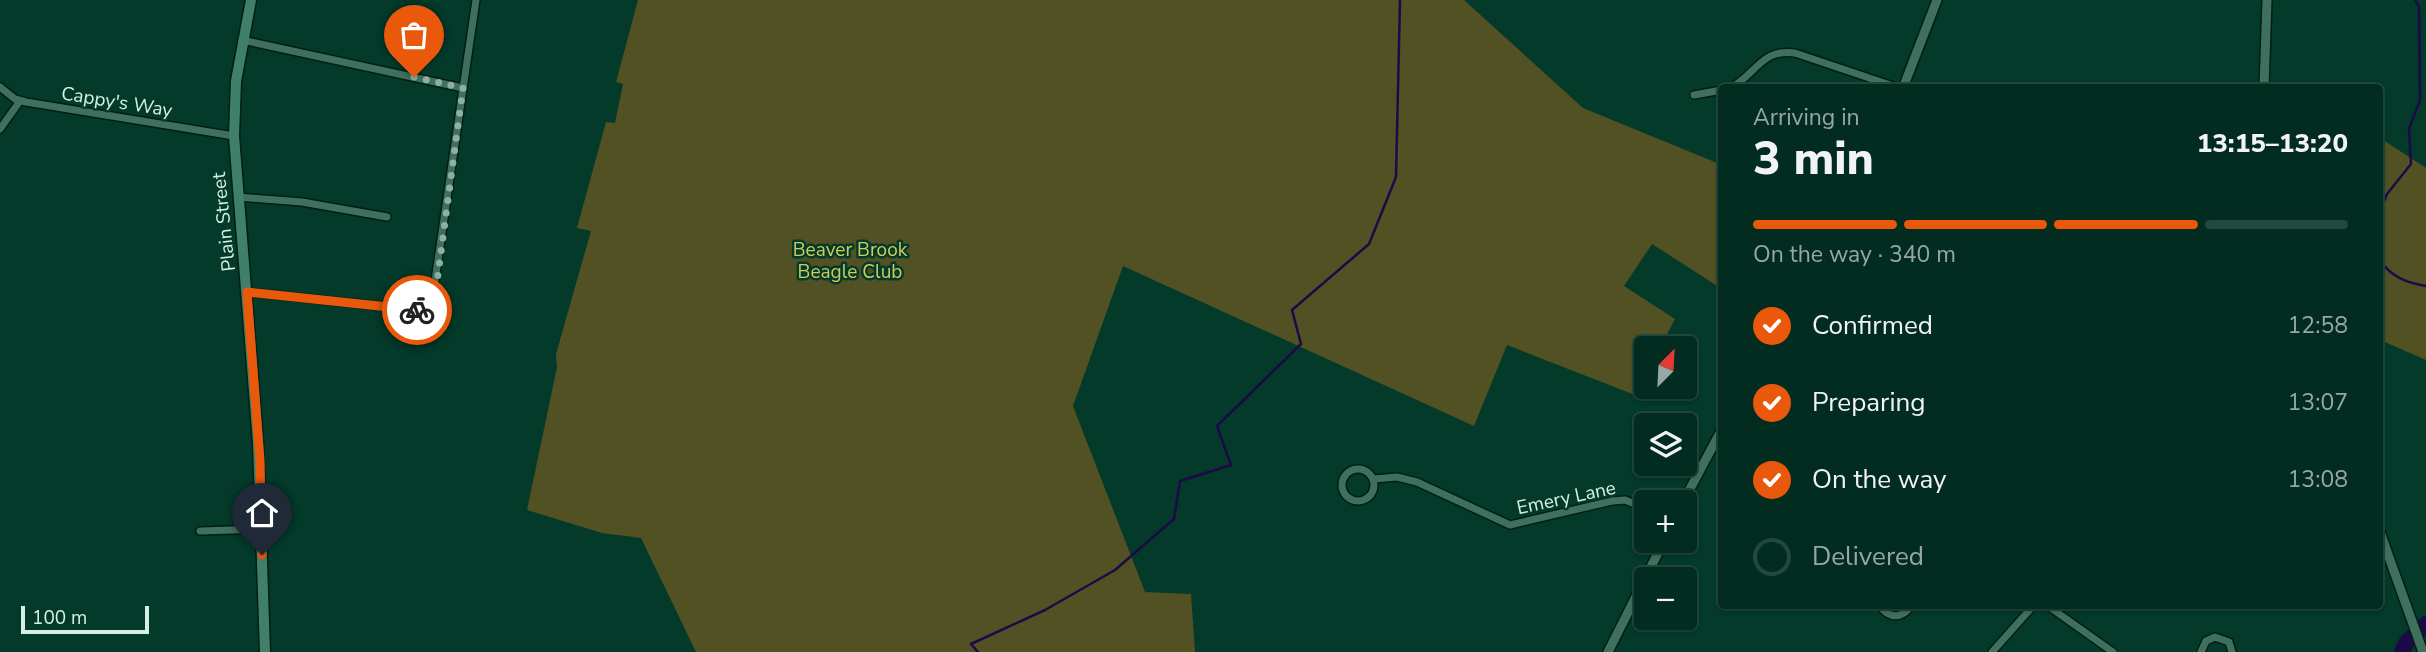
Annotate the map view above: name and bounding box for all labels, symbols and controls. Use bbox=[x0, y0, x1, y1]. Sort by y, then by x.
pin bbox=[384, 5, 444, 77]
icon: bag bbox=[395, 16, 433, 54]
street label: Cappy's Way bbox=[59, 80, 174, 124]
text: Arriving in bbox=[1753, 102, 1860, 133]
text: 13:15–13:20 bbox=[2197, 126, 2348, 161]
text: 3 min bbox=[1753, 127, 1874, 190]
street label: Plain Street bbox=[206, 171, 242, 273]
park label: Beaver Brook Beagle Club bbox=[793, 237, 908, 285]
text: On the way · 340 m bbox=[1753, 239, 1956, 270]
courier bbox=[382, 275, 452, 345]
icon: bike bbox=[398, 291, 436, 329]
icon: check bbox=[1753, 307, 1791, 345]
text: Confirmed bbox=[1812, 308, 1933, 343]
text: 12:58 bbox=[2288, 310, 2348, 341]
north arrow bbox=[1634, 336, 1698, 399]
map controls bbox=[1634, 336, 1697, 630]
icon: check bbox=[1753, 384, 1791, 422]
text: Preparing bbox=[1812, 385, 1925, 420]
text: 13:07 bbox=[2288, 387, 2348, 418]
button: layers bbox=[1634, 413, 1697, 476]
icon: check bbox=[1753, 461, 1791, 499]
text: On the way bbox=[1812, 462, 1946, 497]
text: 13:08 bbox=[2288, 464, 2348, 495]
street label: Emery Lane bbox=[1514, 475, 1618, 521]
pin bbox=[232, 483, 292, 555]
button: + bbox=[1634, 490, 1697, 553]
icon: home bbox=[243, 494, 281, 532]
text: Delivered bbox=[1812, 539, 1924, 574]
button: − bbox=[1634, 567, 1697, 630]
scale bar bbox=[21, 603, 149, 635]
text: 100 m bbox=[32, 605, 87, 631]

